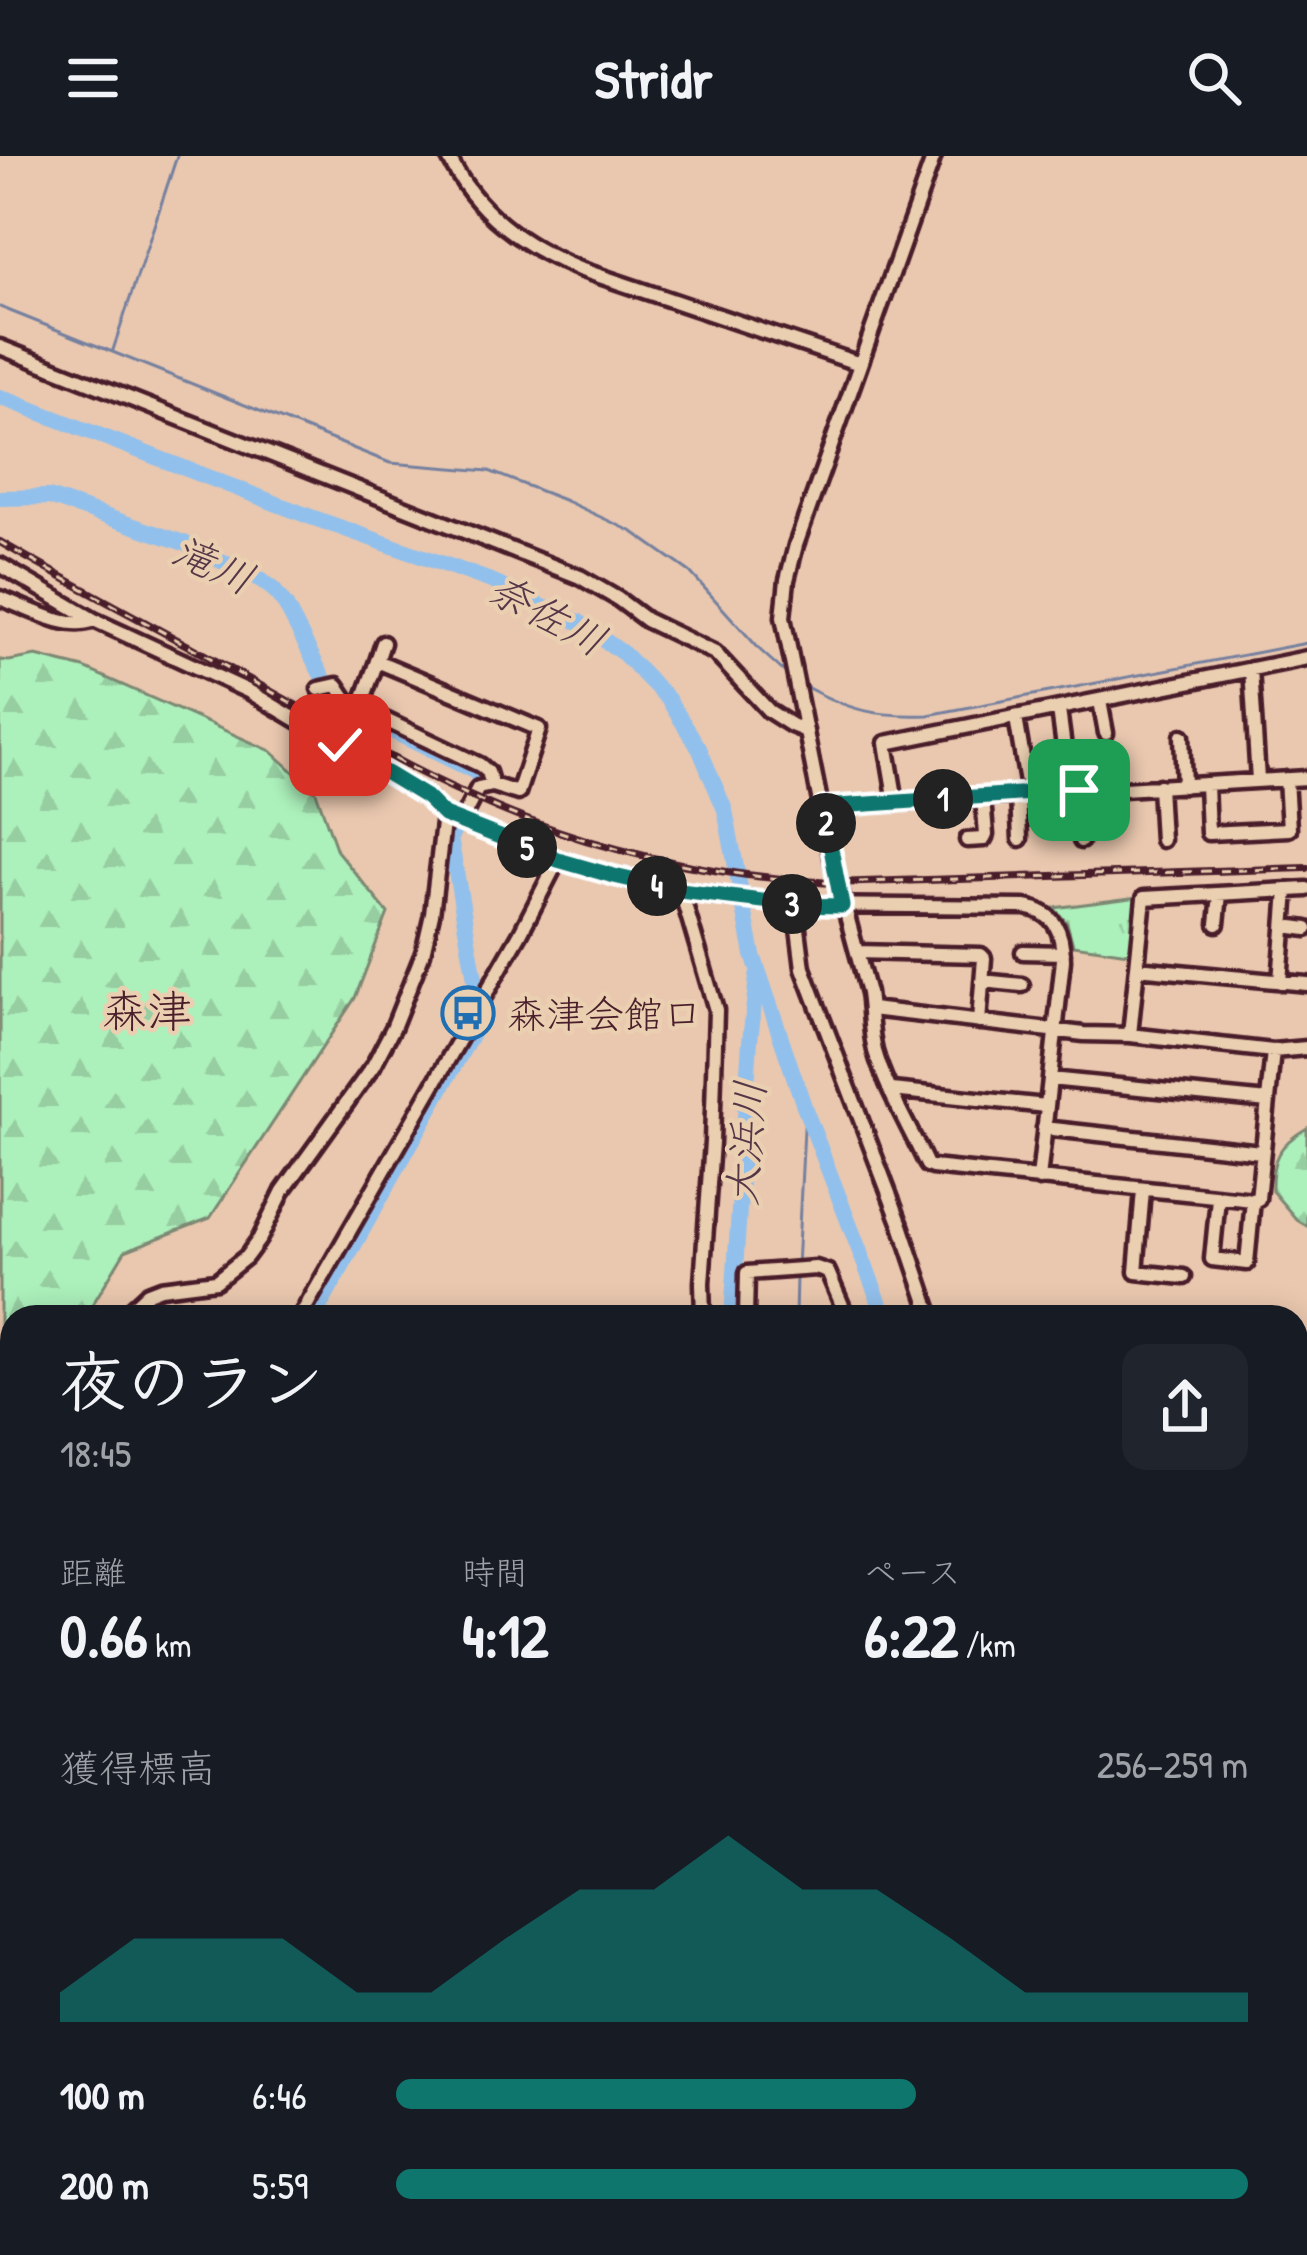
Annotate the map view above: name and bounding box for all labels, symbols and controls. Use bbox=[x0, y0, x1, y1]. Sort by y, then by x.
text: Stridr bbox=[594, 42, 713, 115]
icon: menu bbox=[60, 45, 126, 111]
icon: search bbox=[1181, 45, 1247, 111]
water label: 滝川 bbox=[164, 521, 264, 607]
water label: 奈佐川 bbox=[479, 559, 617, 669]
pin bbox=[289, 694, 391, 796]
icon: check bbox=[307, 712, 373, 778]
pin bbox=[1028, 739, 1130, 841]
icon: arrive bbox=[1046, 757, 1112, 823]
pin: 1 bbox=[913, 769, 973, 829]
text: 1 bbox=[937, 777, 949, 821]
pin: 2 bbox=[796, 793, 856, 853]
text: 2 bbox=[818, 801, 834, 845]
pin: 5 bbox=[497, 818, 557, 878]
text: 5 bbox=[520, 826, 534, 870]
pin: 4 bbox=[627, 856, 687, 916]
text: 4 bbox=[651, 864, 663, 908]
pin: 3 bbox=[762, 874, 822, 934]
text: 3 bbox=[785, 882, 799, 926]
district label: 森津 bbox=[102, 980, 192, 1041]
bus stop icon: 森津会館口 bbox=[440, 985, 496, 1041]
place label: 森津会館口 bbox=[507, 987, 702, 1040]
water label: 大浜川 bbox=[712, 1078, 778, 1208]
text: 夜のラン bbox=[60, 1336, 324, 1426]
button: share bbox=[1122, 1344, 1248, 1470]
text: 18:45 bbox=[60, 1426, 131, 1479]
text: 距離 bbox=[60, 1550, 126, 1594]
text: 時間 bbox=[462, 1550, 528, 1594]
text: ペース bbox=[864, 1550, 961, 1594]
text: 0.66 bbox=[60, 1594, 148, 1676]
text: 4:12 bbox=[462, 1594, 548, 1676]
text: 6:22 bbox=[864, 1594, 958, 1676]
text: km bbox=[148, 1623, 191, 1667]
text: /km bbox=[958, 1623, 1016, 1667]
text: 256–259 m bbox=[1097, 1737, 1248, 1790]
text: 獲得標高 bbox=[60, 1741, 216, 1794]
text: 100 m bbox=[60, 2068, 145, 2121]
text: 6:46 bbox=[252, 2068, 307, 2121]
text: 200 m bbox=[60, 2158, 149, 2211]
text: 5:59 bbox=[252, 2158, 308, 2211]

